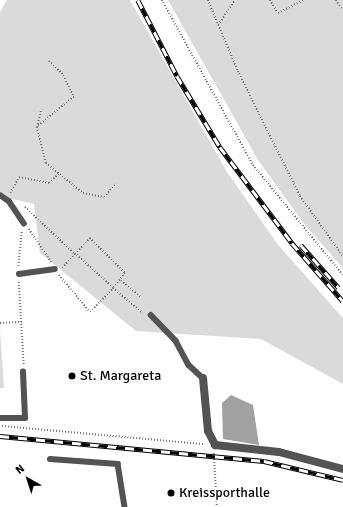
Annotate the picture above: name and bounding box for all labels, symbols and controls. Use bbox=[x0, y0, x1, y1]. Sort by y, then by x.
place label: St. Margareta bbox=[80, 368, 161, 384]
marker: St. Margareta bbox=[67, 371, 77, 381]
north arrow bbox=[8, 459, 48, 499]
text: N bbox=[13, 462, 27, 477]
place label: Kreissporthalle bbox=[179, 485, 270, 501]
marker: Kreissporthalle bbox=[166, 488, 176, 498]

